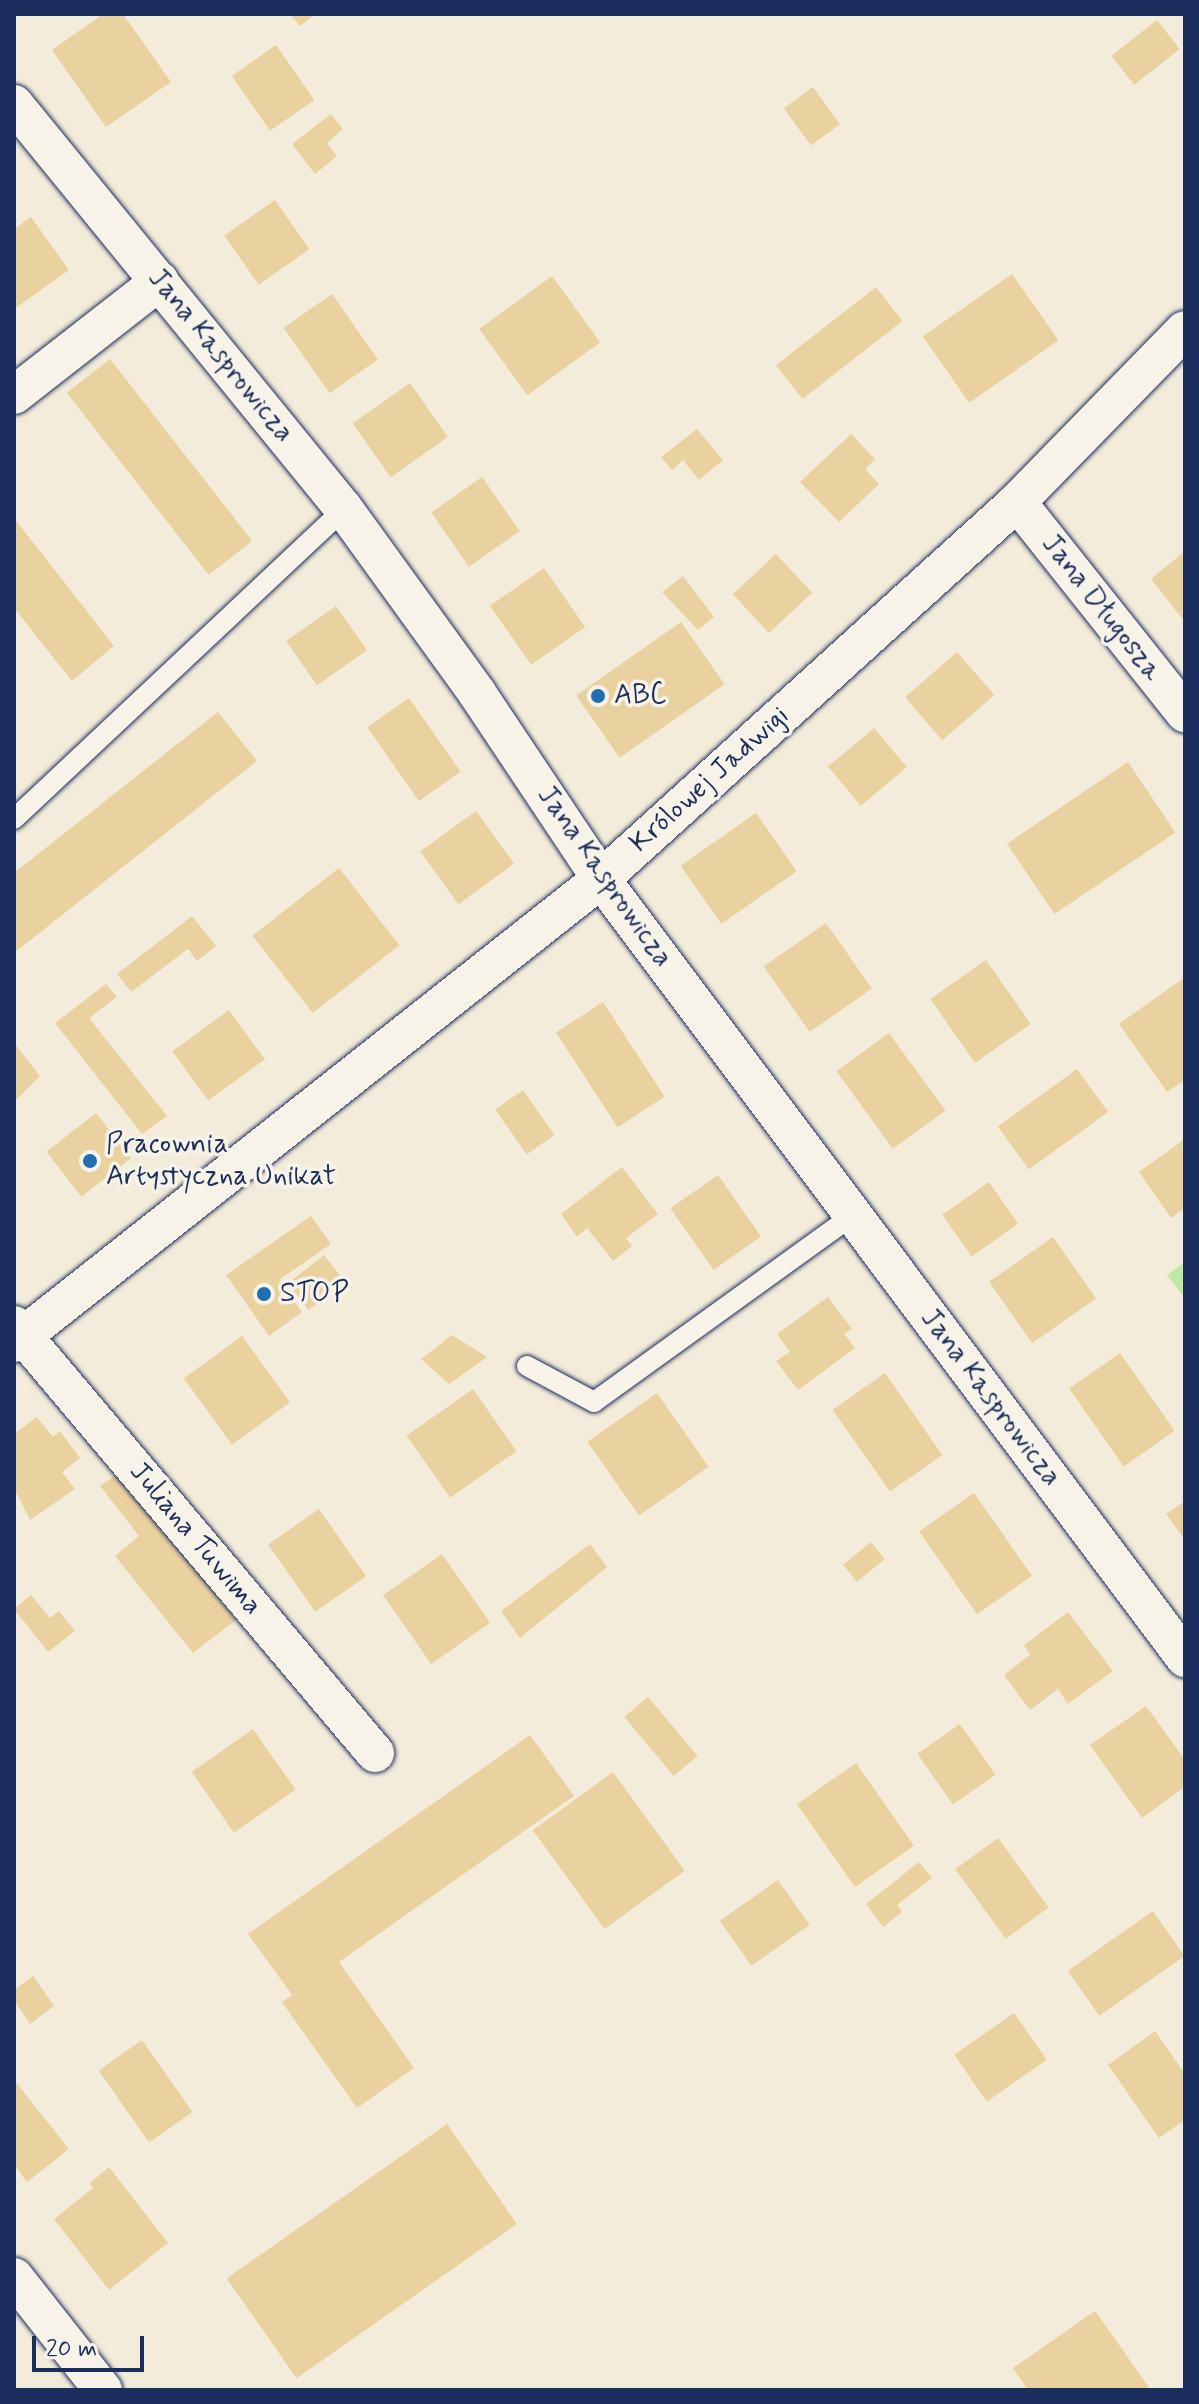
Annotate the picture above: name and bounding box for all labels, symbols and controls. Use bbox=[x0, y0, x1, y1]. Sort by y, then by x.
street label: Jana Kasprowicza bbox=[140, 262, 300, 450]
street label: Jana Długosza bbox=[1034, 529, 1168, 687]
place label: ABC bbox=[614, 679, 666, 713]
marker: ABC bbox=[589, 687, 607, 705]
street label: Królowej Jadwigi bbox=[624, 700, 796, 860]
street label: Jana Kasprowicza bbox=[529, 780, 679, 974]
place label: Pracownia Artystyczna Unikat bbox=[106, 1128, 339, 1194]
marker: Pracownia Artystyczna Unikat bbox=[81, 1152, 99, 1170]
place label: STOP bbox=[280, 1277, 349, 1311]
marker: STOP bbox=[255, 1285, 273, 1303]
street label: Jana Kasprowicza bbox=[912, 1303, 1068, 1493]
street label: Juliana Tuwima bbox=[121, 1455, 269, 1623]
scale bar bbox=[36, 2320, 148, 2370]
text: 20 m bbox=[46, 2334, 97, 2365]

